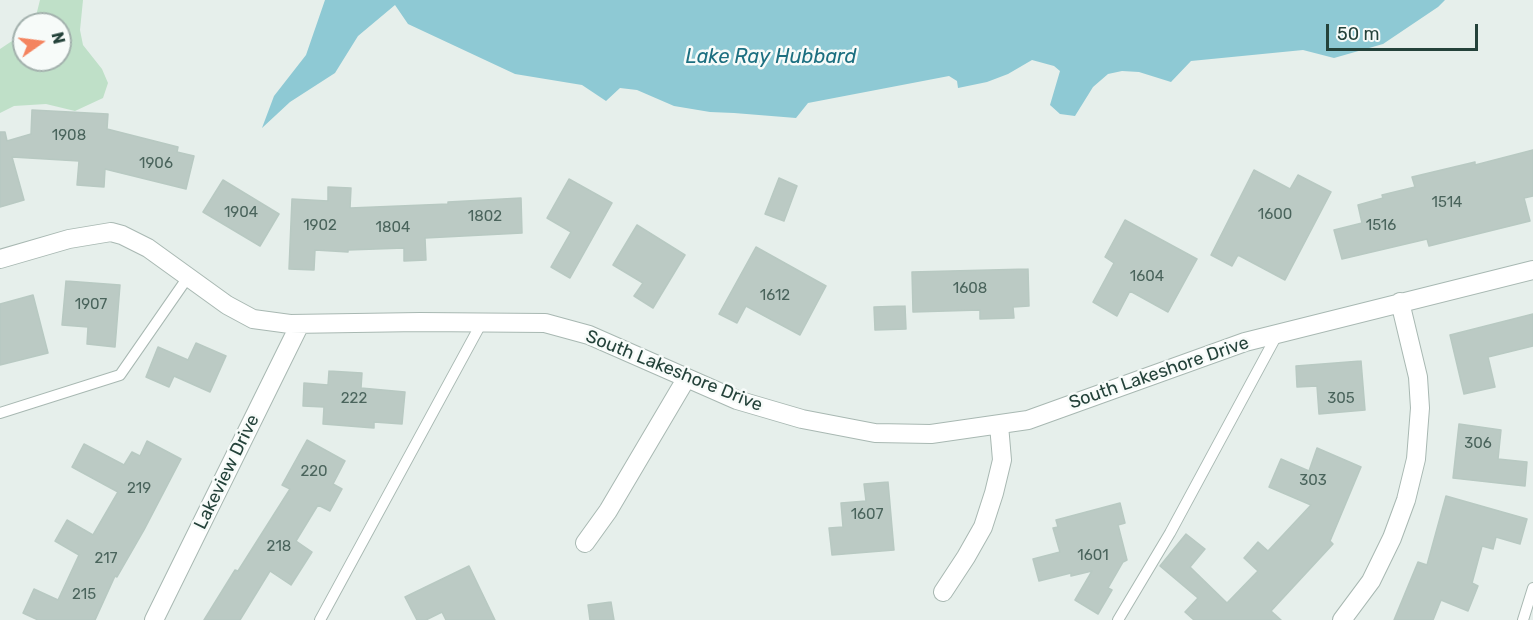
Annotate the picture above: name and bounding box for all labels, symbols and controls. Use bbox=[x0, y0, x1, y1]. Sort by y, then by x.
north arrow bbox=[12, 12, 72, 72]
scale bar bbox=[1329, 12, 1480, 50]
text: 50 m bbox=[1337, 23, 1380, 45]
text: N bbox=[47, 30, 69, 46]
water label: Lake Ray Hubbard bbox=[686, 45, 856, 69]
house number: 1908 bbox=[52, 127, 86, 145]
house number: 1906 bbox=[139, 155, 173, 173]
house number: 1514 bbox=[1432, 194, 1462, 212]
house number: 1904 bbox=[224, 204, 258, 222]
house number: 1600 bbox=[1258, 206, 1292, 224]
house number: 1802 bbox=[468, 208, 502, 226]
house number: 1902 bbox=[303, 217, 337, 235]
house number: 1516 bbox=[1366, 217, 1396, 235]
house number: 1804 bbox=[376, 219, 410, 237]
house number: 1604 bbox=[1130, 268, 1164, 286]
house number: 1608 bbox=[953, 280, 987, 298]
house number: 1612 bbox=[760, 287, 790, 305]
house number: 1907 bbox=[75, 296, 107, 314]
street label: South Lakeshore Drive bbox=[582, 326, 766, 416]
street label: South Lakeshore Drive bbox=[1066, 332, 1252, 414]
house number: 222 bbox=[341, 390, 367, 408]
house number: 305 bbox=[1327, 390, 1355, 408]
street label: Lakeview Drive bbox=[190, 411, 264, 533]
house number: 306 bbox=[1464, 435, 1492, 453]
house number: 220 bbox=[300, 463, 328, 481]
house number: 303 bbox=[1299, 472, 1327, 490]
house number: 219 bbox=[127, 480, 151, 498]
house number: 1607 bbox=[851, 506, 883, 524]
house number: 218 bbox=[267, 538, 291, 556]
house number: 1601 bbox=[1077, 547, 1109, 565]
house number: 217 bbox=[95, 550, 117, 568]
house number: 215 bbox=[72, 586, 96, 604]

